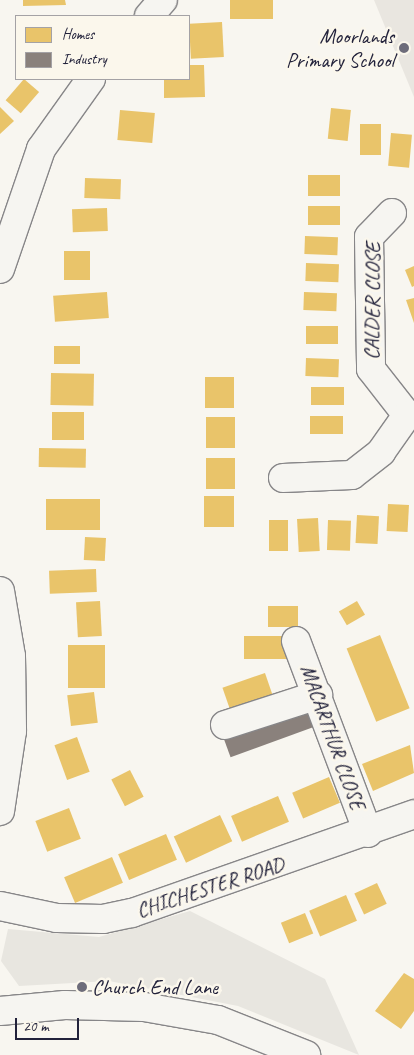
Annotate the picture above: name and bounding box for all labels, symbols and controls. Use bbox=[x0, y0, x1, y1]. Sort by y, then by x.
legend bbox=[15, 15, 190, 80]
place label: Moorlands Primary School bbox=[286, 23, 394, 73]
text: Homes bbox=[62, 25, 94, 44]
marker: Moorlands Primary School bbox=[398, 42, 410, 54]
text: Industry bbox=[62, 50, 107, 69]
street label: CALDER CLOSE bbox=[358, 242, 386, 360]
street label: MACARTHUR CLOSE bbox=[295, 661, 371, 813]
street label: CHICHESTER ROAD bbox=[133, 851, 287, 923]
place label: Church End Lane bbox=[92, 974, 218, 1000]
marker: Church End Lane bbox=[76, 981, 88, 993]
scale bar bbox=[18, 1008, 81, 1040]
text: 20 m bbox=[23, 1017, 49, 1036]

